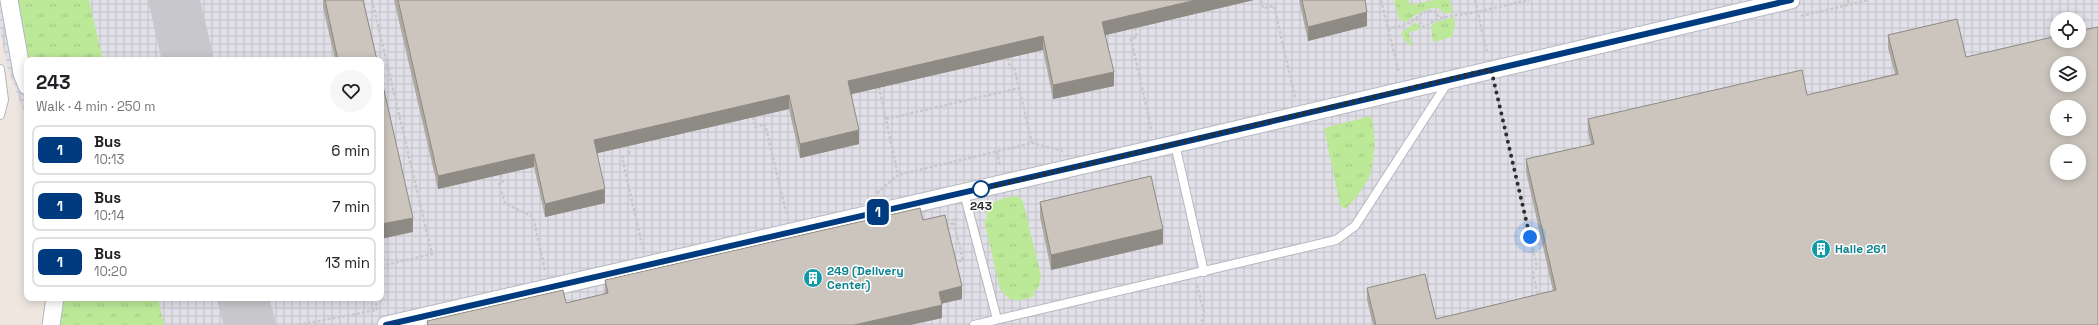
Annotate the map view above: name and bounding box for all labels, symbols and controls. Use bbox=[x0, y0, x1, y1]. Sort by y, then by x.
map controls bbox=[2050, 12, 2086, 180]
button: locate bbox=[2050, 12, 2086, 48]
button: layers bbox=[2050, 56, 2086, 92]
text: 243 bbox=[36, 70, 71, 95]
button: heart bbox=[330, 70, 372, 112]
text: Walk · 4 min · 250 m bbox=[36, 98, 155, 115]
button: + bbox=[2050, 100, 2086, 136]
text: Bus bbox=[94, 132, 121, 151]
text: 1 bbox=[57, 141, 63, 159]
text: 6 min bbox=[331, 141, 370, 160]
button: − bbox=[2050, 144, 2086, 180]
text: 10:13 bbox=[94, 151, 124, 168]
marker: 243 bbox=[972, 180, 990, 198]
text: Bus bbox=[94, 188, 121, 207]
text: 1 bbox=[57, 197, 63, 215]
text: 7 min bbox=[332, 197, 370, 216]
place label: 243 bbox=[970, 198, 992, 214]
line badge: 1 bbox=[865, 199, 891, 225]
text: 1 bbox=[875, 203, 881, 221]
text: 10:14 bbox=[94, 207, 125, 224]
your location bbox=[1520, 227, 1540, 247]
building icon: Halle 261 bbox=[1810, 238, 1832, 260]
place label: Halle 261 bbox=[1835, 241, 1886, 257]
text: Bus bbox=[94, 244, 121, 263]
text: 1 bbox=[57, 253, 63, 271]
text: 13 min bbox=[325, 253, 370, 272]
text: 10:20 bbox=[94, 263, 127, 280]
place label: 249 (Delivery Center) bbox=[827, 263, 904, 293]
building icon: 249 (Delivery Center) bbox=[802, 267, 824, 289]

